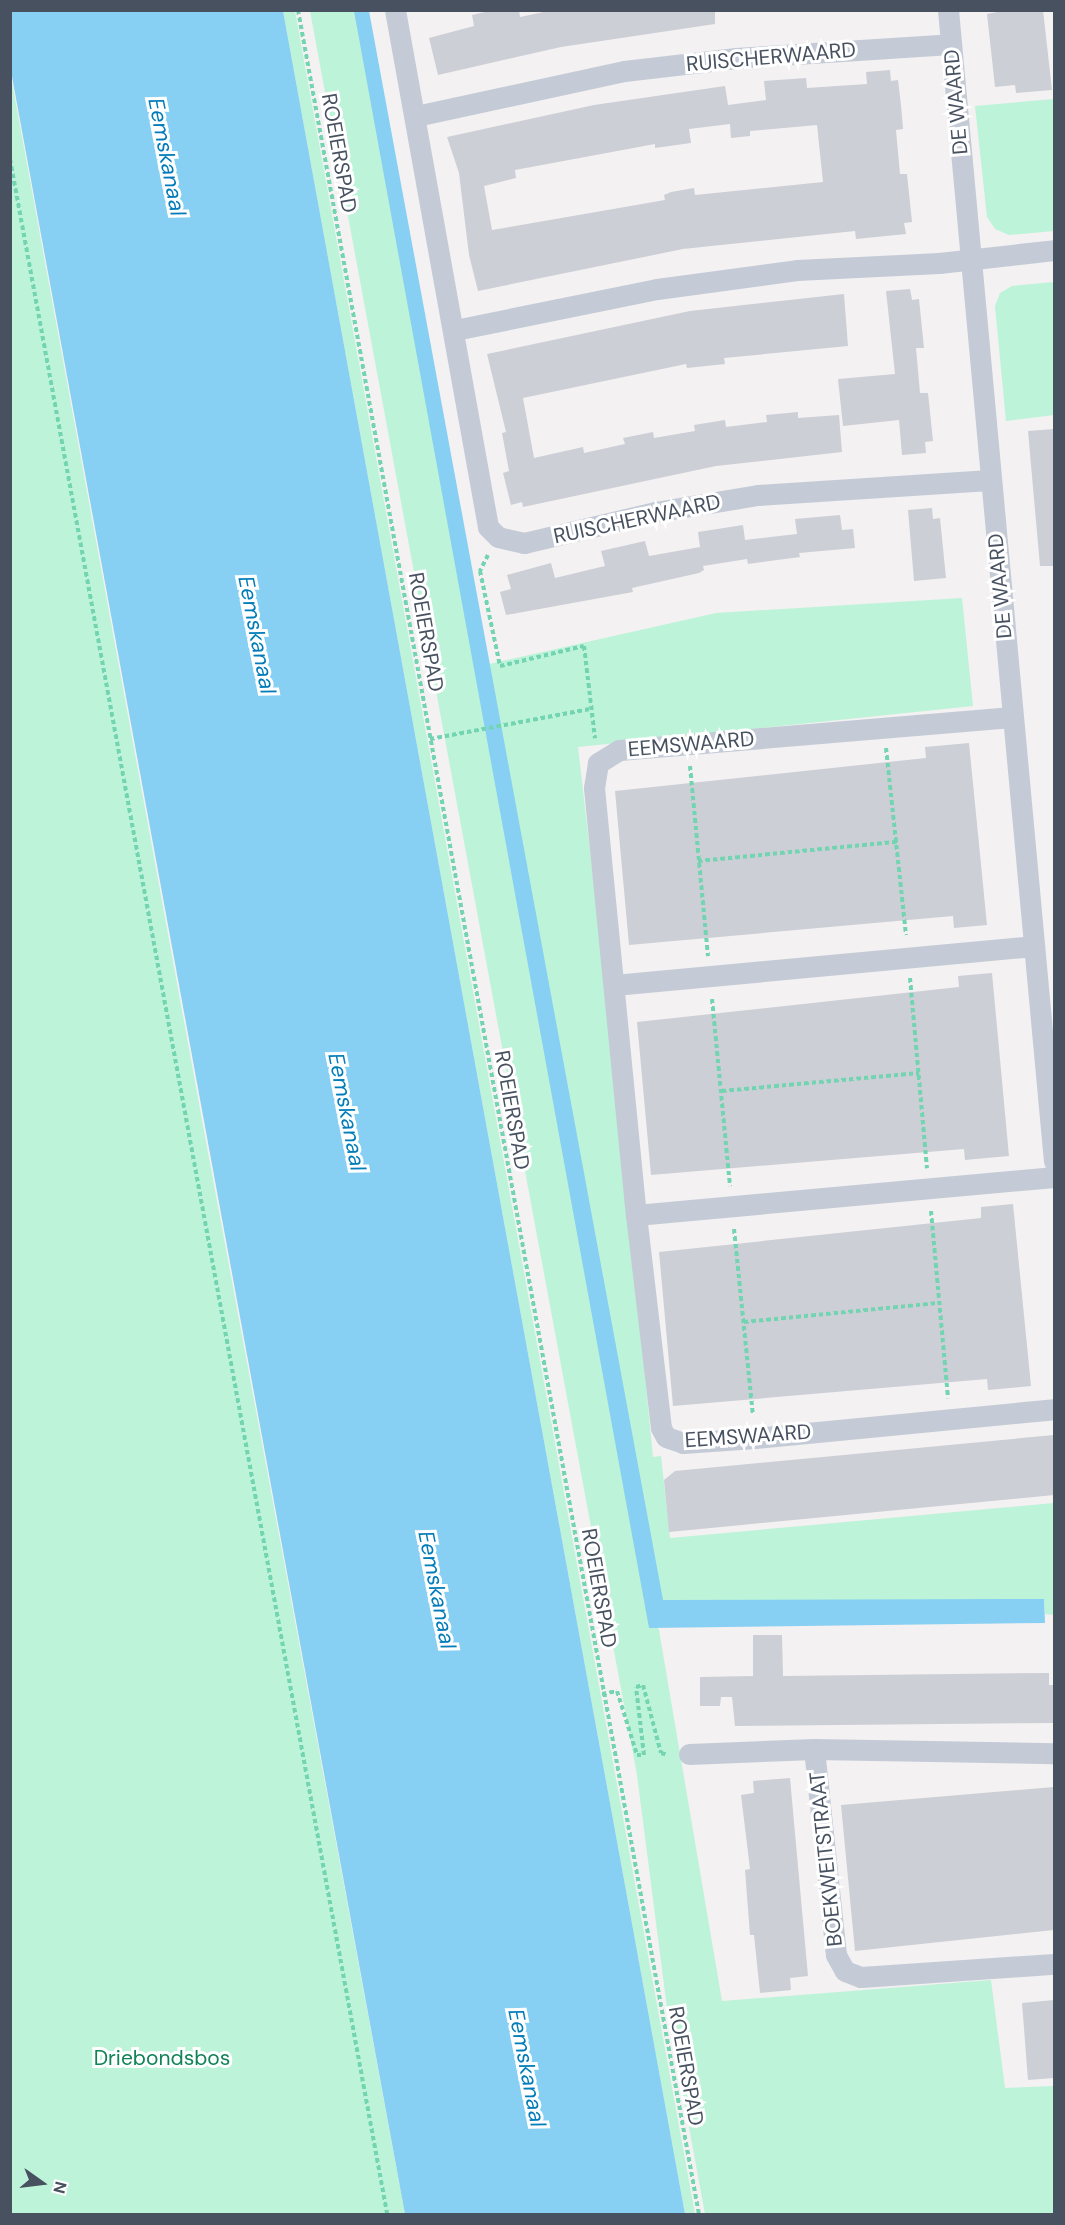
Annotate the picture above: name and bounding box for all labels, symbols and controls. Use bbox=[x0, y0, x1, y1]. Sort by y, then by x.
street label: RUISCHERWAARD bbox=[685, 37, 857, 77]
street label: DE WAARD bbox=[939, 48, 973, 156]
street label: ROEIERSPAD bbox=[316, 91, 362, 215]
water label: Eemskanaal bbox=[143, 96, 191, 218]
street label: RUISCHERWAARD bbox=[551, 489, 723, 549]
street label: DE WAARD bbox=[983, 532, 1017, 640]
street label: ROEIERSPAD bbox=[403, 570, 449, 694]
water label: Eemskanaal bbox=[233, 574, 281, 696]
street label: EEMSWAARD bbox=[627, 726, 755, 762]
street label: ROEIERSPAD bbox=[489, 1048, 535, 1172]
water label: Eemskanaal bbox=[323, 1051, 371, 1173]
street label: EEMSWAARD bbox=[684, 1419, 812, 1453]
street label: ROEIERSPAD bbox=[576, 1526, 622, 1650]
water label: Eemskanaal bbox=[413, 1529, 461, 1651]
street label: BOEKWEITSTRAAT bbox=[804, 1770, 848, 1948]
street label: ROEIERSPAD bbox=[663, 2004, 709, 2128]
water label: Eemskanaal bbox=[503, 2007, 551, 2129]
park label: Driebondsbos bbox=[94, 2045, 230, 2071]
north arrow bbox=[12, 2153, 72, 2213]
text: N bbox=[48, 2179, 72, 2196]

